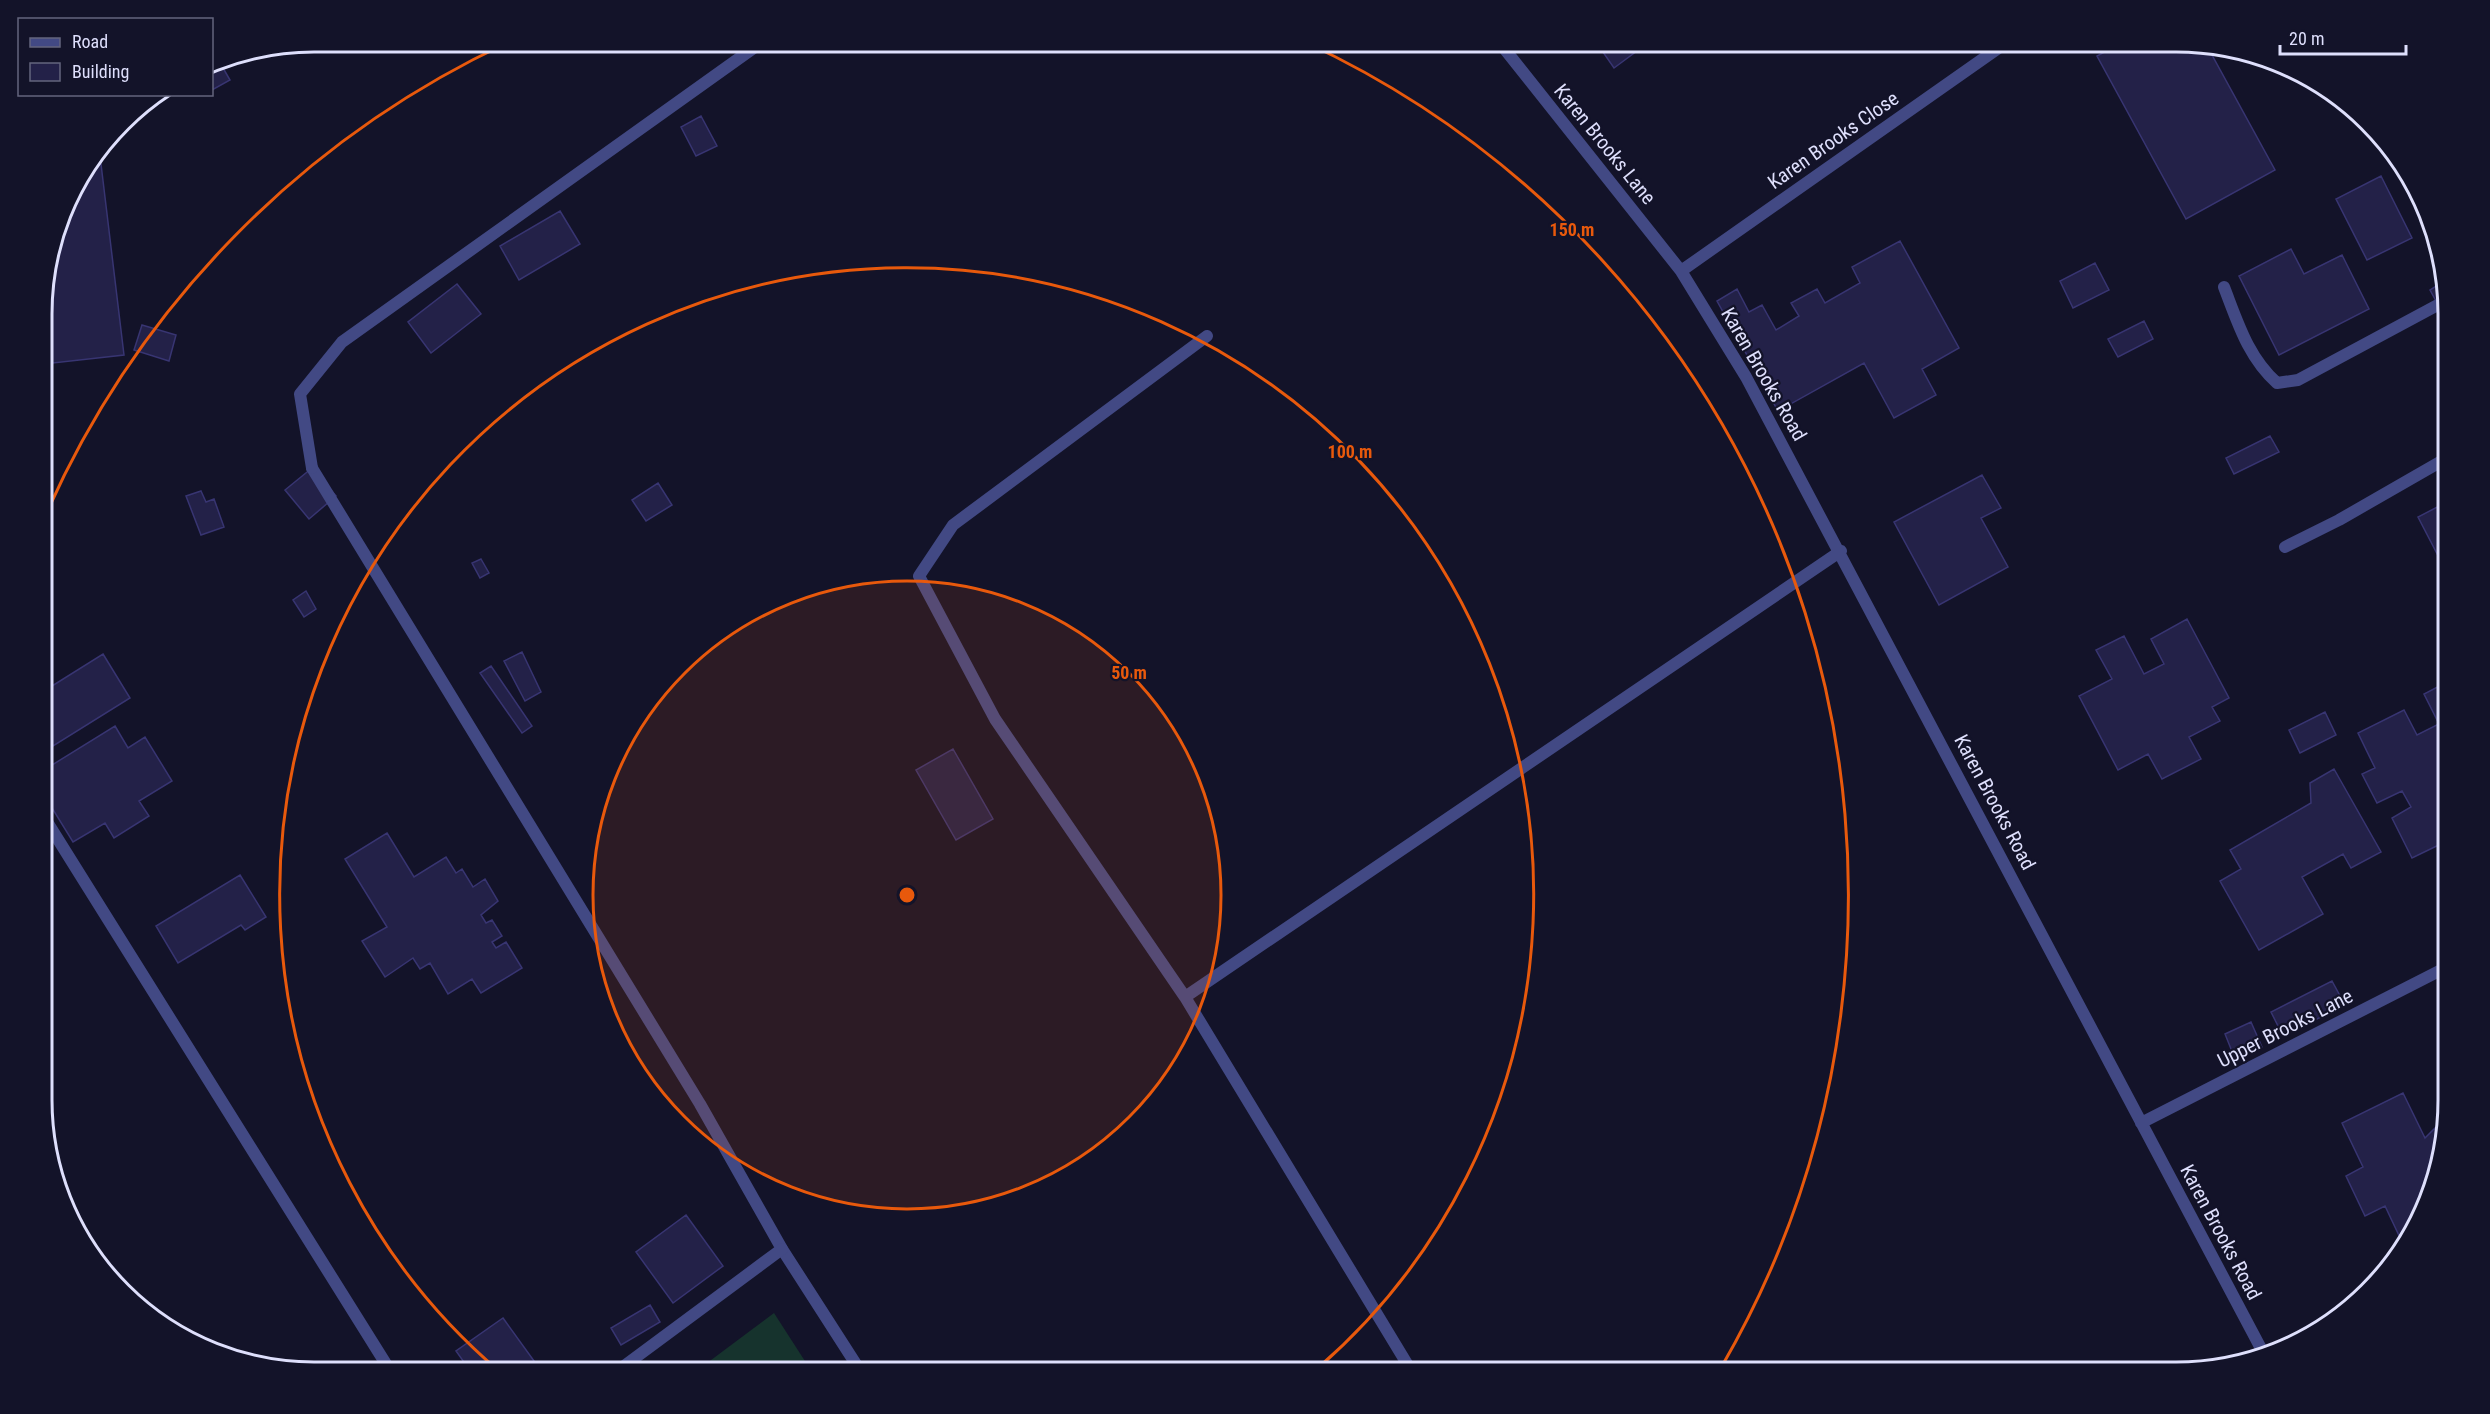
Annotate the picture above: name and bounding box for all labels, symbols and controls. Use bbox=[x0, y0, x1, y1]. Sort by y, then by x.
legend bbox=[18, 18, 213, 96]
scale bar bbox=[2280, 18, 2406, 56]
text: 20 m bbox=[2289, 28, 2324, 49]
text: Road bbox=[72, 31, 108, 52]
text: Building bbox=[72, 61, 129, 82]
street label: Karen Brooks Lane bbox=[1549, 79, 1661, 209]
street label: Karen Brooks Close bbox=[1763, 86, 1903, 194]
text: 150 m bbox=[1550, 219, 1594, 240]
street label: Karen Brooks Road bbox=[1716, 303, 1812, 445]
text: 100 m bbox=[1328, 441, 1372, 462]
text: 50 m bbox=[1111, 662, 1147, 683]
street label: Karen Brooks Road bbox=[1949, 730, 2041, 874]
centre of rings bbox=[897, 885, 917, 905]
street label: Upper Brooks Lane bbox=[2213, 984, 2357, 1072]
street label: Karen Brooks Road bbox=[2175, 1160, 2267, 1304]

